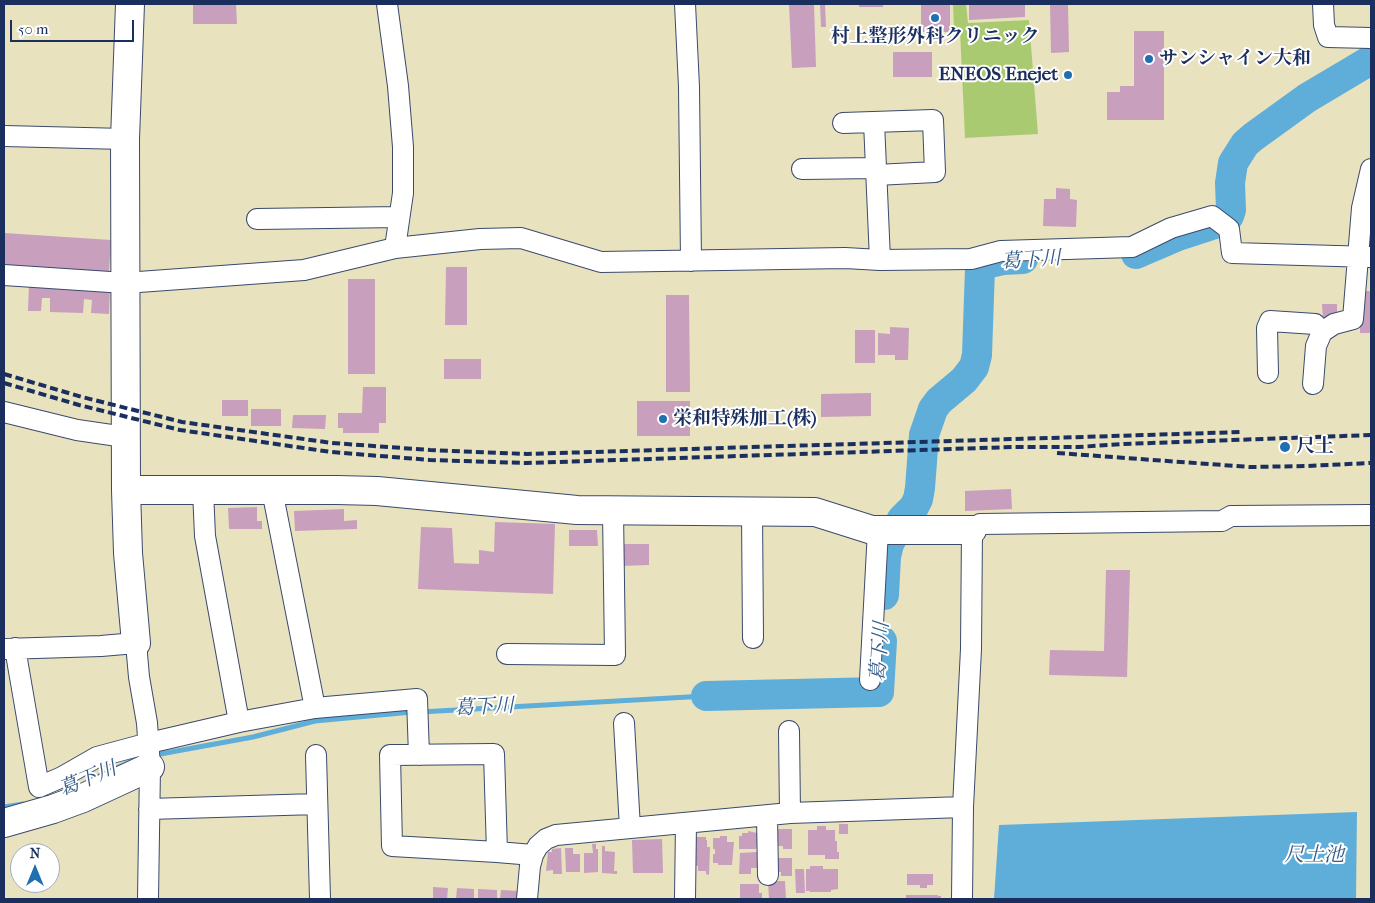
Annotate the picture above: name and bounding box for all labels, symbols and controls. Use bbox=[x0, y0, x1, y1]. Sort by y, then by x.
scale bar bbox=[12, 10, 136, 42]
marker: 村上整形外科クリニック bbox=[929, 12, 941, 24]
text: 50 m bbox=[18, 20, 48, 38]
place label: 村上整形外科クリニック bbox=[831, 26, 1039, 48]
place label: サンシャイン大和 bbox=[1159, 48, 1311, 70]
marker: サンシャイン大和 bbox=[1143, 53, 1155, 65]
place label: ENEOS Enejet bbox=[939, 64, 1058, 86]
marker: ENEOS Enejet bbox=[1062, 69, 1074, 81]
water label: 葛下川 bbox=[1000, 247, 1062, 275]
place label: 栄和特殊加工(株) bbox=[673, 408, 817, 430]
marker: 栄和特殊加工(株) bbox=[657, 413, 669, 425]
place label: 尺土 bbox=[1296, 436, 1334, 458]
marker: 尺土 bbox=[1278, 440, 1292, 454]
water label: 葛下川 bbox=[867, 621, 895, 683]
water label: 葛下川 bbox=[453, 694, 515, 722]
water label: 葛下川 bbox=[56, 757, 120, 803]
north arrow bbox=[10, 843, 60, 893]
water label: 尺土池 bbox=[1284, 844, 1344, 868]
text: N bbox=[30, 845, 40, 862]

